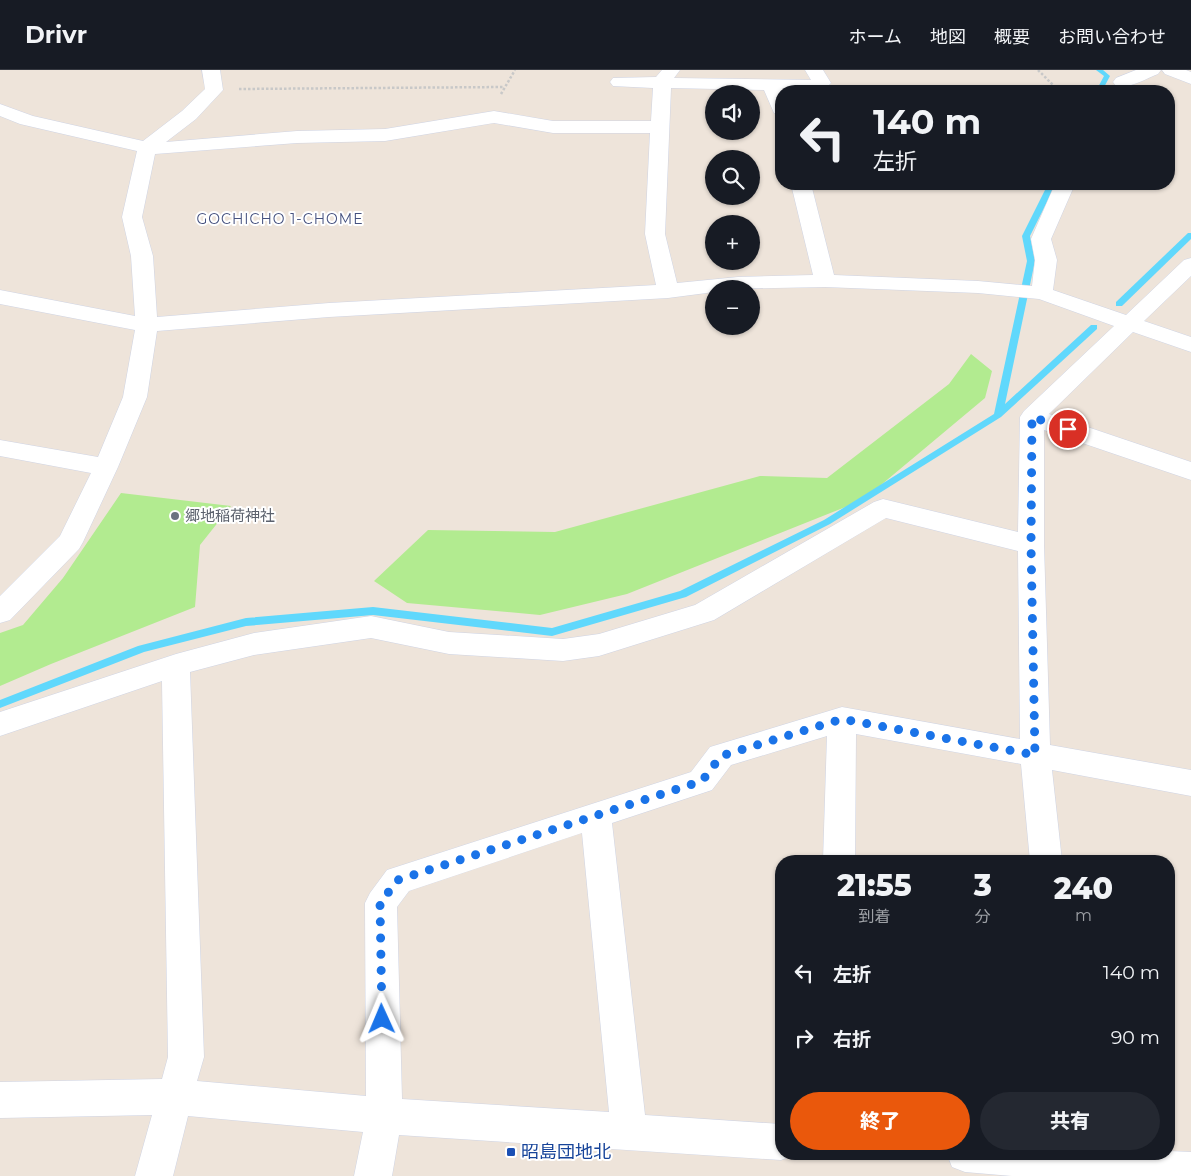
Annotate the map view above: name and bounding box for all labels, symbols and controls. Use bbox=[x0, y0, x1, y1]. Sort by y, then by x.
text: Drivr bbox=[25, 20, 87, 49]
text: ホーム bbox=[849, 26, 902, 48]
text: 地図 bbox=[930, 26, 966, 48]
text: 概要 bbox=[994, 26, 1030, 48]
text: お問い合わせ bbox=[1058, 26, 1166, 48]
map controls bbox=[705, 85, 760, 335]
button: sound bbox=[705, 85, 760, 140]
text: 140 m bbox=[873, 100, 981, 143]
icon: left bbox=[790, 105, 855, 170]
text: 左折 bbox=[873, 148, 917, 175]
button: search bbox=[705, 150, 760, 205]
district label: GOCHICHO 1-CHOME bbox=[196, 210, 364, 228]
button: + bbox=[705, 215, 760, 270]
button: − bbox=[705, 280, 760, 335]
pin bbox=[1047, 408, 1089, 450]
icon: arrive bbox=[1054, 415, 1082, 443]
place label: 郷地稲荷神社 bbox=[185, 506, 275, 525]
marker: 郷地稲荷神社 bbox=[169, 510, 181, 522]
text: 21:55 bbox=[837, 867, 912, 904]
text: 3 bbox=[974, 867, 992, 904]
text: 240 bbox=[1054, 870, 1113, 907]
text: m bbox=[1075, 906, 1092, 925]
text: 到着 bbox=[858, 907, 890, 926]
text: 分 bbox=[975, 907, 991, 926]
icon: left bbox=[790, 959, 818, 987]
text: 140 m bbox=[1103, 961, 1160, 984]
text: 左折 bbox=[833, 963, 871, 986]
position arrow bbox=[355, 992, 407, 1044]
icon: right bbox=[790, 1024, 818, 1052]
text: 90 m bbox=[1111, 1026, 1160, 1049]
text: 右折 bbox=[833, 1028, 871, 1051]
button: 終了 bbox=[790, 1092, 970, 1150]
button: 共有 bbox=[980, 1092, 1160, 1150]
place label: 昭島団地北 bbox=[521, 1141, 611, 1163]
marker: 昭島団地北 bbox=[505, 1146, 517, 1158]

